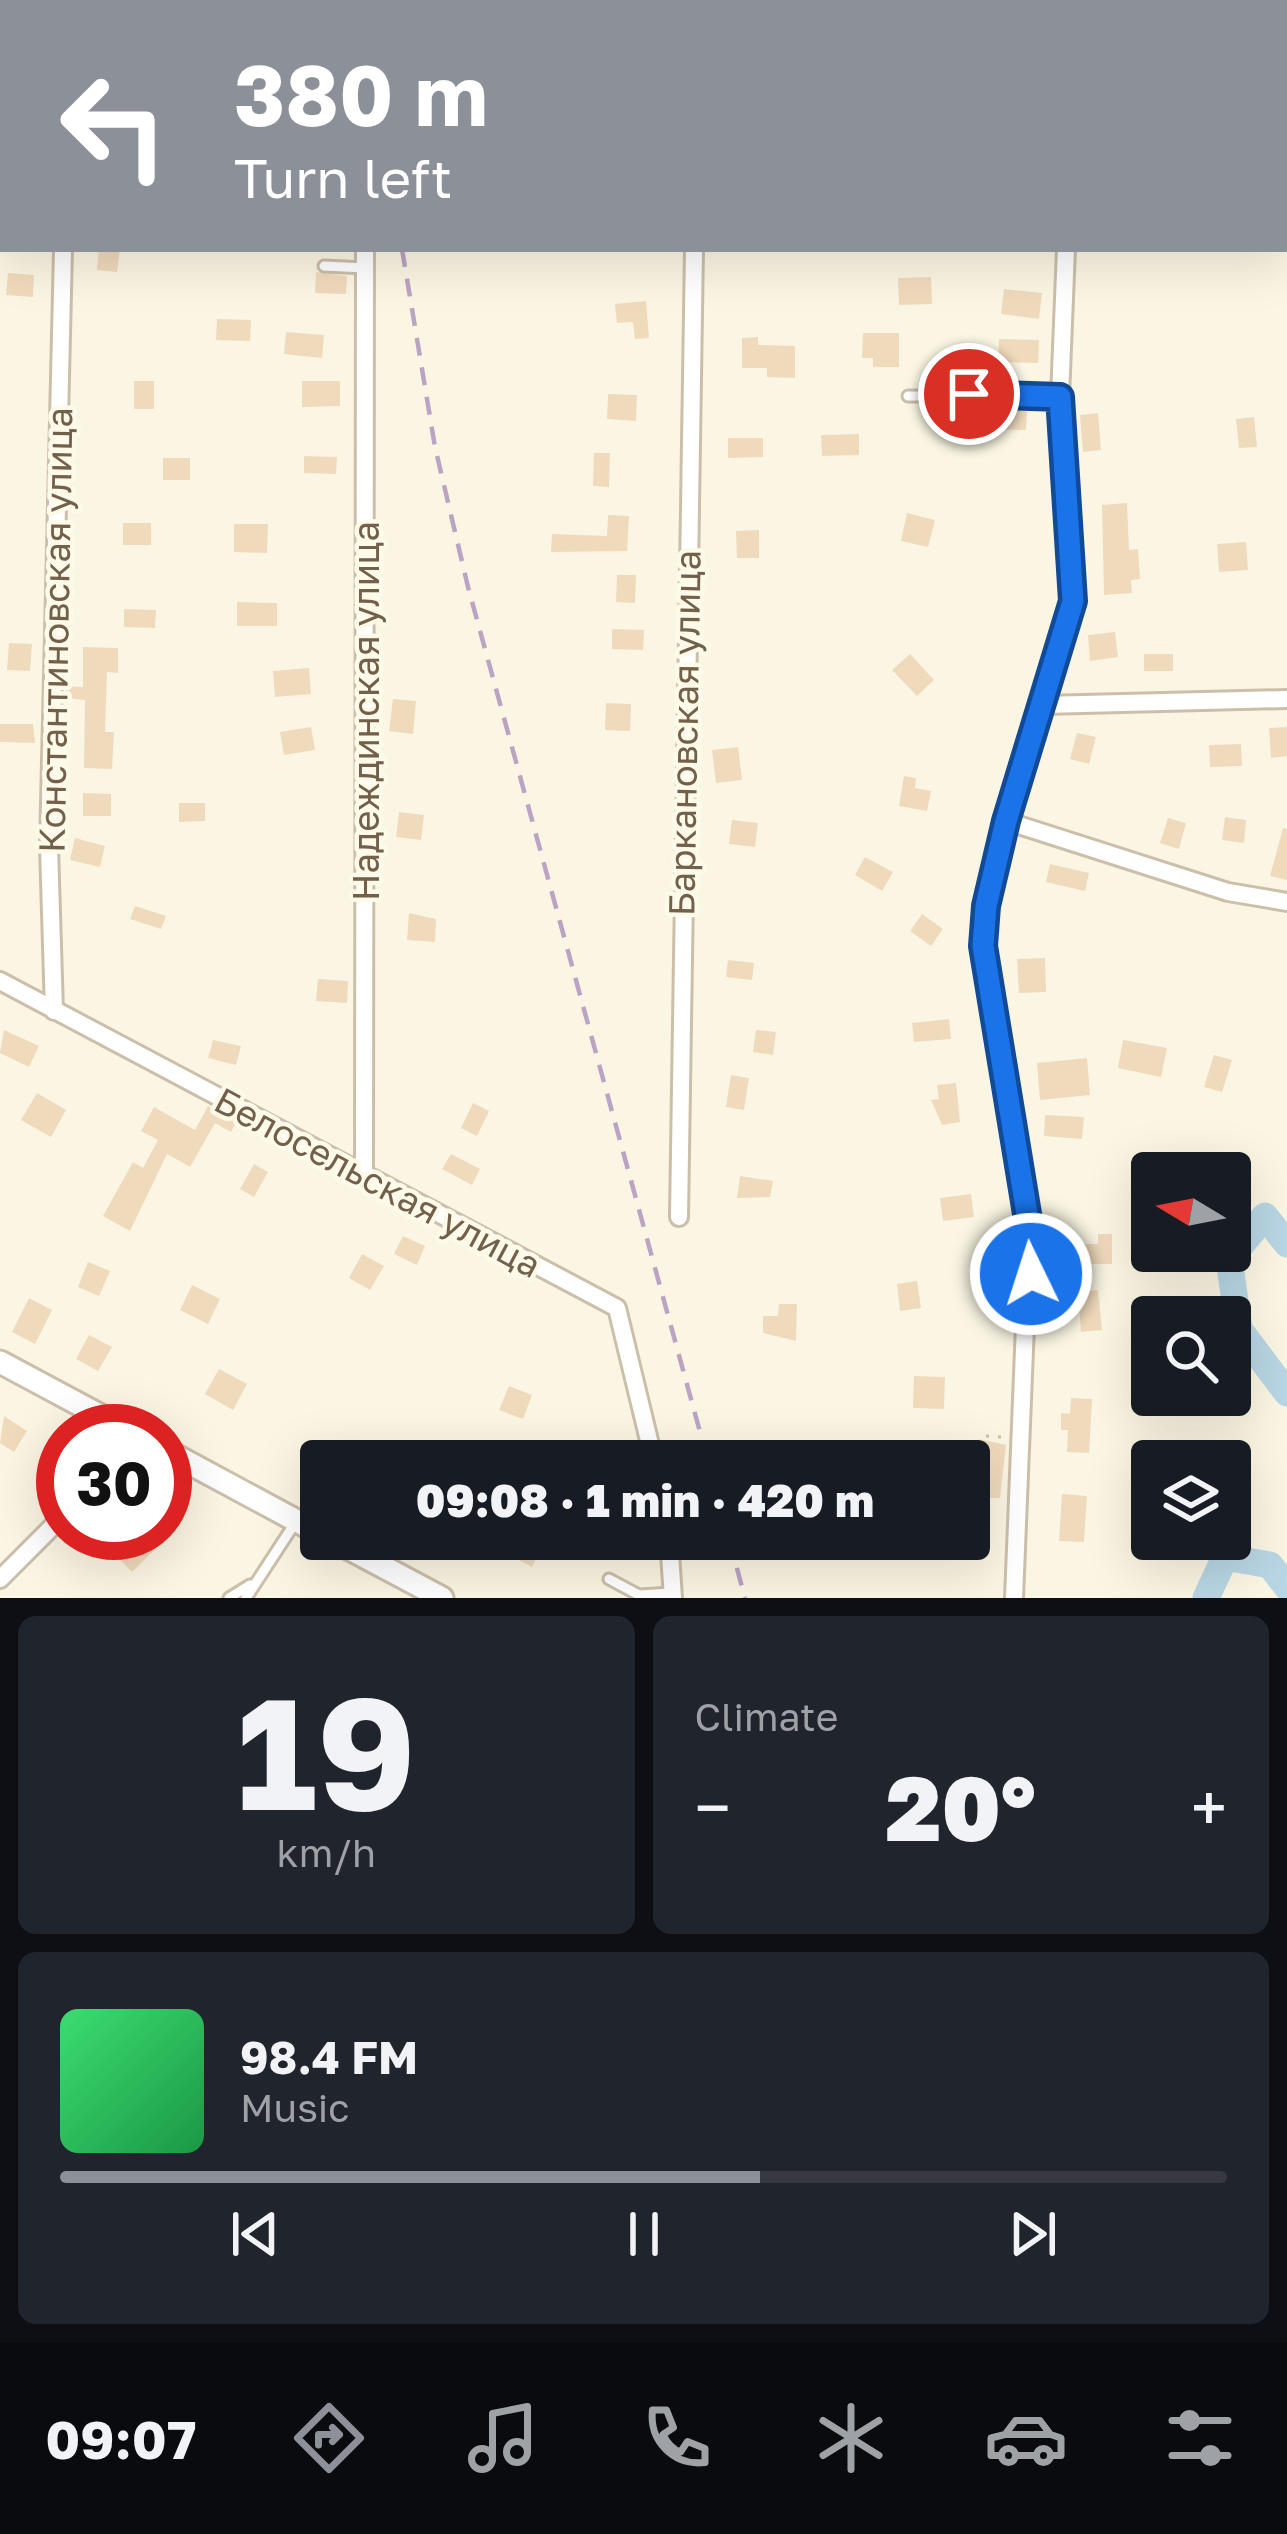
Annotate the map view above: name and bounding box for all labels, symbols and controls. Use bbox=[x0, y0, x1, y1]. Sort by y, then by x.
text: 380 m bbox=[234, 44, 488, 144]
icon: left bbox=[36, 48, 192, 204]
text: Turn left bbox=[234, 145, 452, 210]
pin bbox=[918, 343, 1020, 445]
icon: arrive bbox=[936, 361, 1002, 427]
street label: Константиновская улица bbox=[30, 407, 80, 853]
street label: Надеждинская улица bbox=[344, 521, 387, 901]
street label: Баркановская улица bbox=[659, 549, 709, 917]
street label: Белосельская улица bbox=[208, 1078, 548, 1286]
north arrow bbox=[1131, 1152, 1251, 1272]
map controls bbox=[1131, 1152, 1251, 1560]
position arrow bbox=[968, 1211, 1094, 1337]
button: search bbox=[1131, 1296, 1251, 1416]
speed limit sign: 30 bbox=[36, 1404, 192, 1560]
button: layers bbox=[1131, 1440, 1251, 1560]
text: 09:08 · 1 min · 420 m bbox=[416, 1473, 874, 1527]
text: 19 bbox=[237, 1657, 416, 1844]
text: Climate bbox=[695, 1693, 838, 1740]
text: 20° bbox=[886, 1753, 1036, 1861]
text: − bbox=[695, 1767, 731, 1847]
text: + bbox=[1191, 1767, 1227, 1847]
text: km/h bbox=[277, 1829, 376, 1876]
text: 98.4 FM bbox=[240, 2030, 418, 2084]
text: Music bbox=[240, 2084, 350, 2131]
icon: previous bbox=[222, 2201, 288, 2267]
icon: pause bbox=[611, 2201, 677, 2267]
icon: next bbox=[1000, 2201, 1066, 2267]
icon: directions bbox=[287, 2396, 371, 2480]
icon: music bbox=[461, 2396, 545, 2480]
icon: phone bbox=[635, 2396, 719, 2480]
icon: climate bbox=[809, 2396, 893, 2480]
icon: car bbox=[984, 2396, 1068, 2480]
icon: filters bbox=[1158, 2396, 1242, 2480]
text: 09:07 bbox=[45, 2406, 196, 2471]

